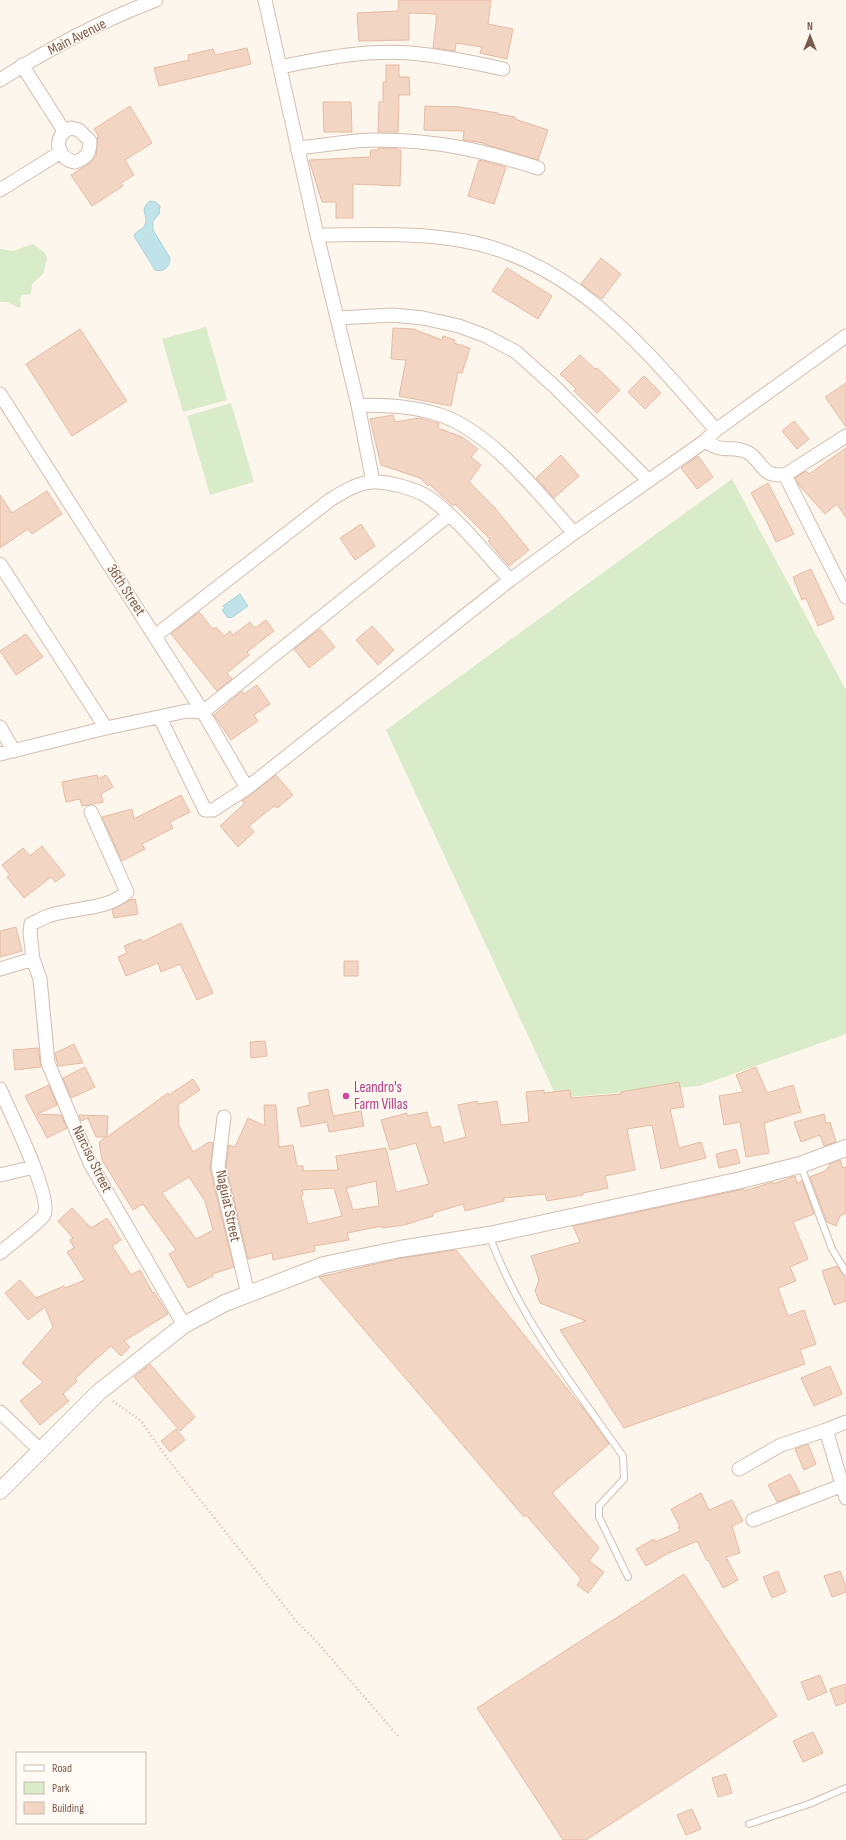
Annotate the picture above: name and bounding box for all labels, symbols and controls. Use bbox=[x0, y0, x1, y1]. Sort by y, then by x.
street label: Main Avenue bbox=[45, 14, 109, 60]
north arrow bbox=[790, 16, 830, 56]
text: N bbox=[807, 20, 813, 33]
street label: 36th Street bbox=[102, 561, 150, 620]
place label: Leandro's Farm Villas bbox=[354, 1078, 408, 1114]
marker: Leandro's Farm Villas bbox=[341, 1091, 351, 1101]
street label: Narciso Street bbox=[68, 1123, 116, 1196]
street label: Naguiat Street bbox=[211, 1168, 245, 1244]
legend bbox=[16, 1752, 146, 1824]
text: Road bbox=[52, 1761, 72, 1776]
text: Park bbox=[52, 1781, 70, 1796]
text: Building bbox=[52, 1801, 84, 1816]

